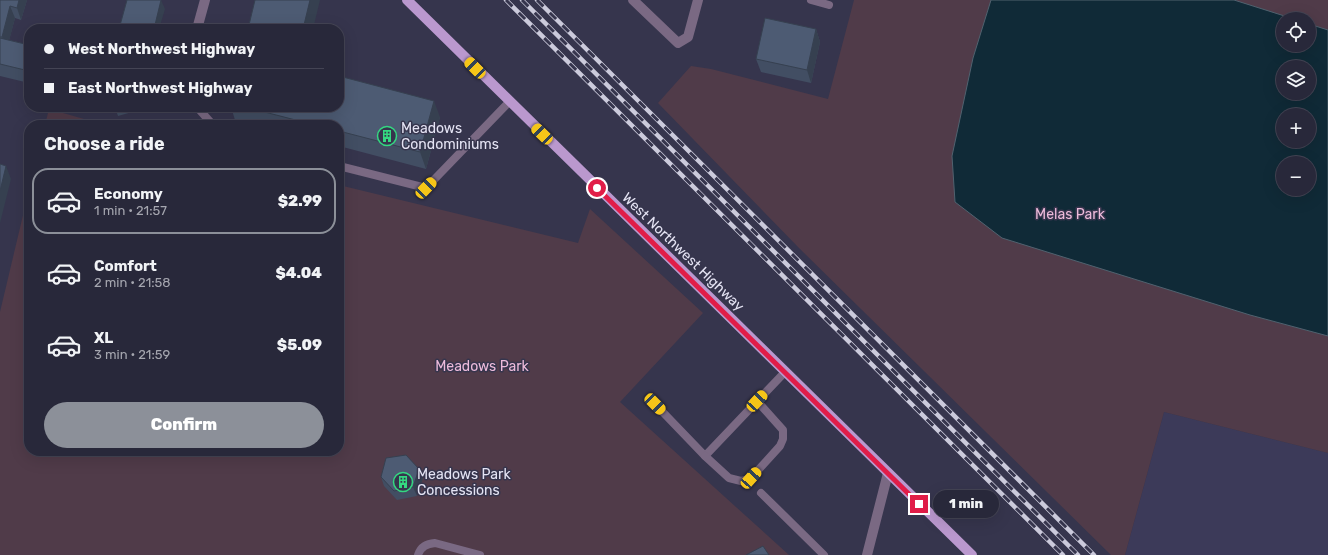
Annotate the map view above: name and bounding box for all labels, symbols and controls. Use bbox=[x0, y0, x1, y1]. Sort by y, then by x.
map controls bbox=[1276, 12, 1316, 196]
button: locate bbox=[1276, 12, 1316, 52]
text: West Northwest Highway bbox=[68, 40, 255, 58]
car bbox=[462, 55, 488, 81]
button: layers bbox=[1276, 60, 1316, 100]
text: East Northwest Highway bbox=[68, 79, 252, 97]
button: + bbox=[1276, 108, 1316, 148]
place label: Meadows Condominiums bbox=[401, 120, 499, 153]
car bbox=[529, 121, 555, 147]
building icon: Meadows Condominiums bbox=[376, 125, 398, 147]
text: Choose a ride bbox=[44, 133, 165, 155]
button: − bbox=[1276, 156, 1316, 196]
car bbox=[413, 175, 439, 201]
route start bbox=[588, 179, 606, 197]
icon: car bbox=[46, 183, 82, 219]
text: Economy bbox=[94, 185, 163, 203]
street label: West Northwest Highway bbox=[618, 189, 748, 315]
text: $2.99 bbox=[278, 192, 322, 210]
text: 1 min · 21:57 bbox=[94, 203, 167, 218]
park label: Melas Park bbox=[1035, 206, 1106, 223]
icon: car bbox=[46, 255, 82, 291]
text: Comfort bbox=[94, 257, 157, 275]
text: $4.04 bbox=[276, 264, 322, 282]
text: 2 min · 21:58 bbox=[94, 275, 171, 290]
icon: car bbox=[46, 327, 82, 363]
text: XL bbox=[94, 329, 113, 347]
text: $5.09 bbox=[277, 336, 322, 354]
text: 3 min · 21:59 bbox=[94, 347, 170, 362]
park label: Meadows Park bbox=[435, 358, 530, 375]
car bbox=[744, 388, 770, 414]
car bbox=[642, 391, 668, 417]
button: Confirm bbox=[44, 402, 324, 448]
car bbox=[739, 465, 763, 491]
place label: Meadows Park Concessions bbox=[417, 466, 511, 499]
building icon: Meadows Park Concessions bbox=[392, 471, 414, 493]
callout: 1 min bbox=[933, 490, 999, 518]
route end bbox=[910, 495, 928, 513]
text: 1 min bbox=[949, 496, 983, 511]

